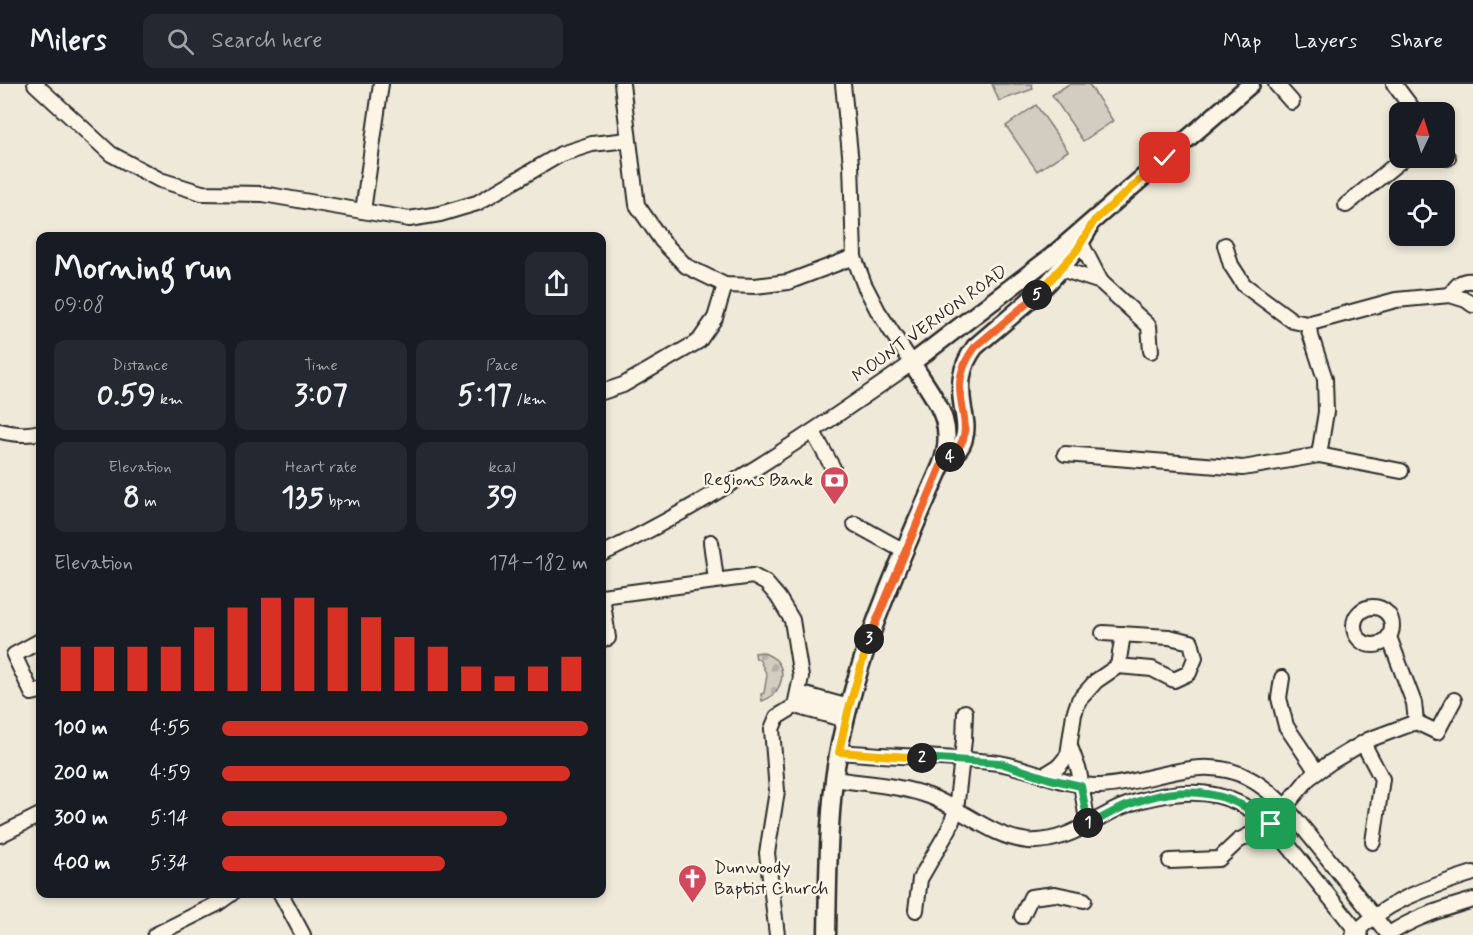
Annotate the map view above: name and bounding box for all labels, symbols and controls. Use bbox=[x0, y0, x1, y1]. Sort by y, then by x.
search box bbox=[143, 14, 563, 68]
text: Milers bbox=[30, 23, 107, 60]
icon: search bbox=[164, 25, 197, 58]
text: Search here bbox=[212, 27, 322, 55]
text: Map bbox=[1223, 27, 1261, 55]
text: Layers bbox=[1294, 27, 1357, 55]
text: Share bbox=[1390, 27, 1443, 55]
north arrow bbox=[1389, 102, 1455, 168]
map controls bbox=[1389, 102, 1455, 246]
pin bbox=[1139, 132, 1190, 183]
icon: check bbox=[1148, 141, 1181, 174]
button: locate bbox=[1389, 180, 1455, 246]
text: Morning run bbox=[54, 247, 232, 291]
button: share bbox=[525, 252, 588, 315]
street label: MOUNT VERNON ROAD bbox=[848, 260, 1012, 388]
pin: 5 bbox=[1022, 280, 1052, 310]
text: 5 bbox=[1032, 284, 1042, 305]
text: 09:08 bbox=[54, 292, 105, 319]
text: Distance bbox=[112, 355, 168, 376]
text: Time bbox=[304, 355, 338, 376]
text: Pace bbox=[486, 355, 518, 376]
text: 0.59 bbox=[97, 376, 156, 415]
text: 3:07 bbox=[294, 376, 348, 415]
text: 5:17 bbox=[457, 376, 512, 415]
text: km bbox=[156, 389, 183, 410]
text: /km bbox=[512, 389, 547, 410]
pin: 4 bbox=[935, 442, 965, 472]
text: 4 bbox=[945, 446, 955, 467]
text: Elevation bbox=[109, 457, 172, 478]
text: Heart rate bbox=[285, 457, 357, 478]
text: kcal bbox=[489, 457, 515, 478]
bank icon: Regions Bank bbox=[818, 464, 850, 506]
place label: Regions Bank bbox=[704, 468, 813, 494]
text: 8 bbox=[123, 478, 140, 517]
text: 135 bbox=[281, 478, 324, 517]
text: 39 bbox=[486, 478, 518, 517]
text: m bbox=[140, 491, 157, 512]
text: bpm bbox=[324, 491, 361, 512]
text: Elevation bbox=[54, 550, 133, 577]
text: 174–182 m bbox=[489, 550, 588, 577]
pin: 3 bbox=[854, 624, 884, 654]
text: 3 bbox=[865, 628, 873, 649]
text: 100 m bbox=[54, 715, 108, 742]
text: 4:55 bbox=[150, 715, 190, 742]
pin: 2 bbox=[907, 743, 937, 773]
text: 2 bbox=[918, 747, 926, 768]
text: 200 m bbox=[54, 760, 109, 787]
text: 4:59 bbox=[150, 760, 191, 787]
pin bbox=[1245, 798, 1296, 849]
text: 300 m bbox=[54, 805, 108, 832]
text: 5:14 bbox=[150, 805, 188, 832]
icon: arrive bbox=[1254, 807, 1287, 840]
pin: 1 bbox=[1073, 808, 1103, 838]
text: 1 bbox=[1084, 812, 1092, 833]
text: 400 m bbox=[54, 850, 110, 877]
text: 5:34 bbox=[150, 850, 189, 877]
place label: Dunwoody Baptist Church bbox=[714, 856, 828, 901]
church icon: Dunwoody Baptist Church bbox=[677, 862, 709, 904]

